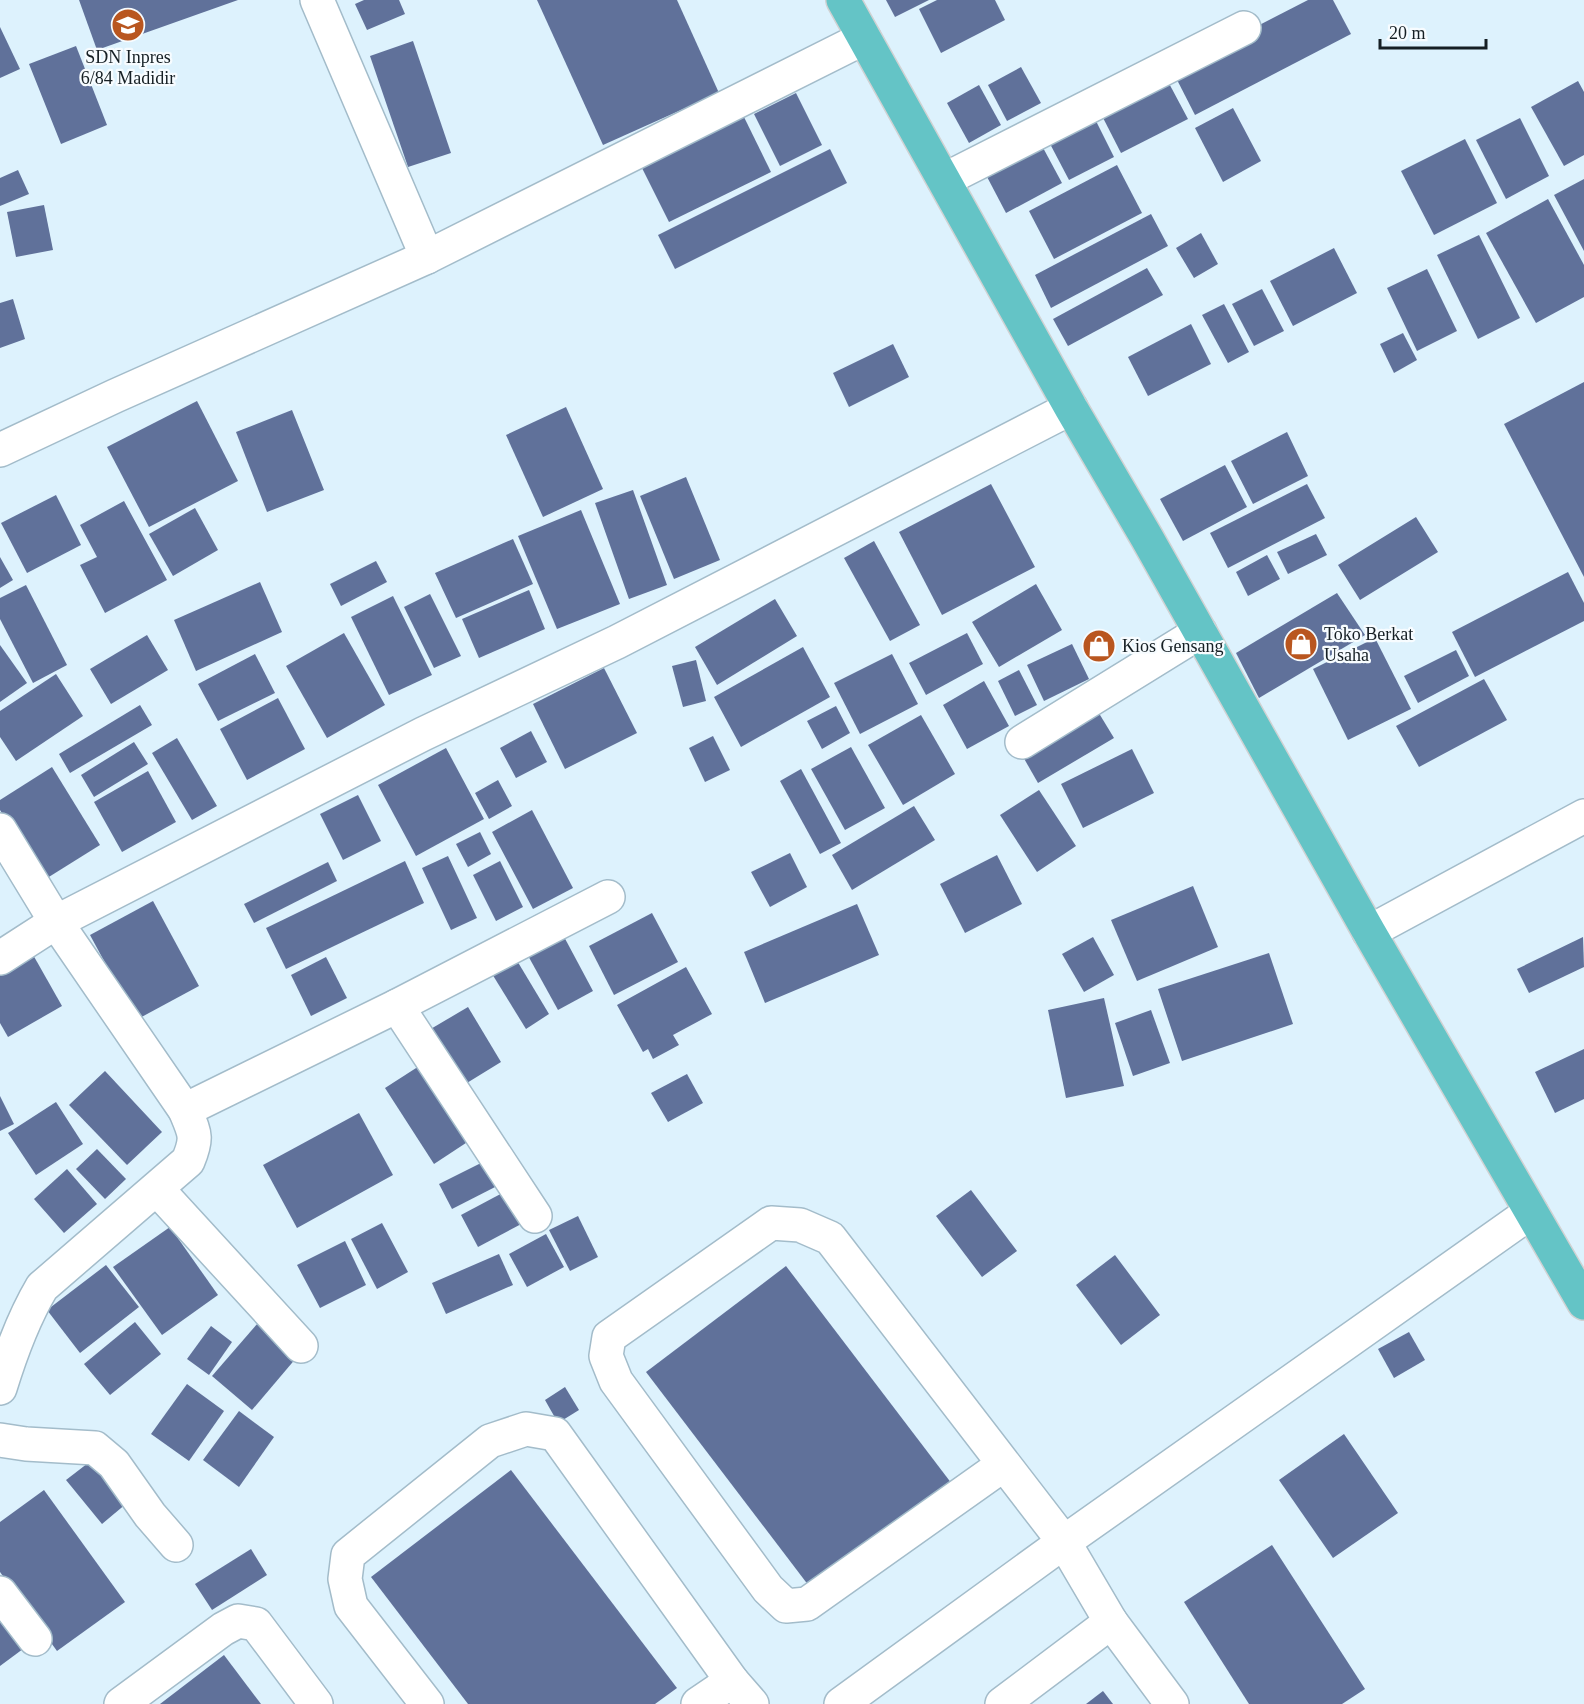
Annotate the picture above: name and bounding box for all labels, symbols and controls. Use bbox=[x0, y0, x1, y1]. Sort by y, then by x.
school or university icon: SDN Inpres 6/84 Madidir bbox=[110, 7, 146, 43]
scale bar bbox=[1380, 12, 1486, 50]
text: 20 m bbox=[1389, 23, 1426, 43]
place label: SDN Inpres 6/84 Madidir bbox=[81, 47, 175, 88]
place label: Toko Berkat Usaha bbox=[1324, 624, 1413, 665]
shop icon: Toko Berkat Usaha bbox=[1283, 626, 1319, 662]
shop icon: Kios Gensang bbox=[1081, 628, 1117, 664]
place label: Kios Gensang bbox=[1122, 636, 1224, 656]

